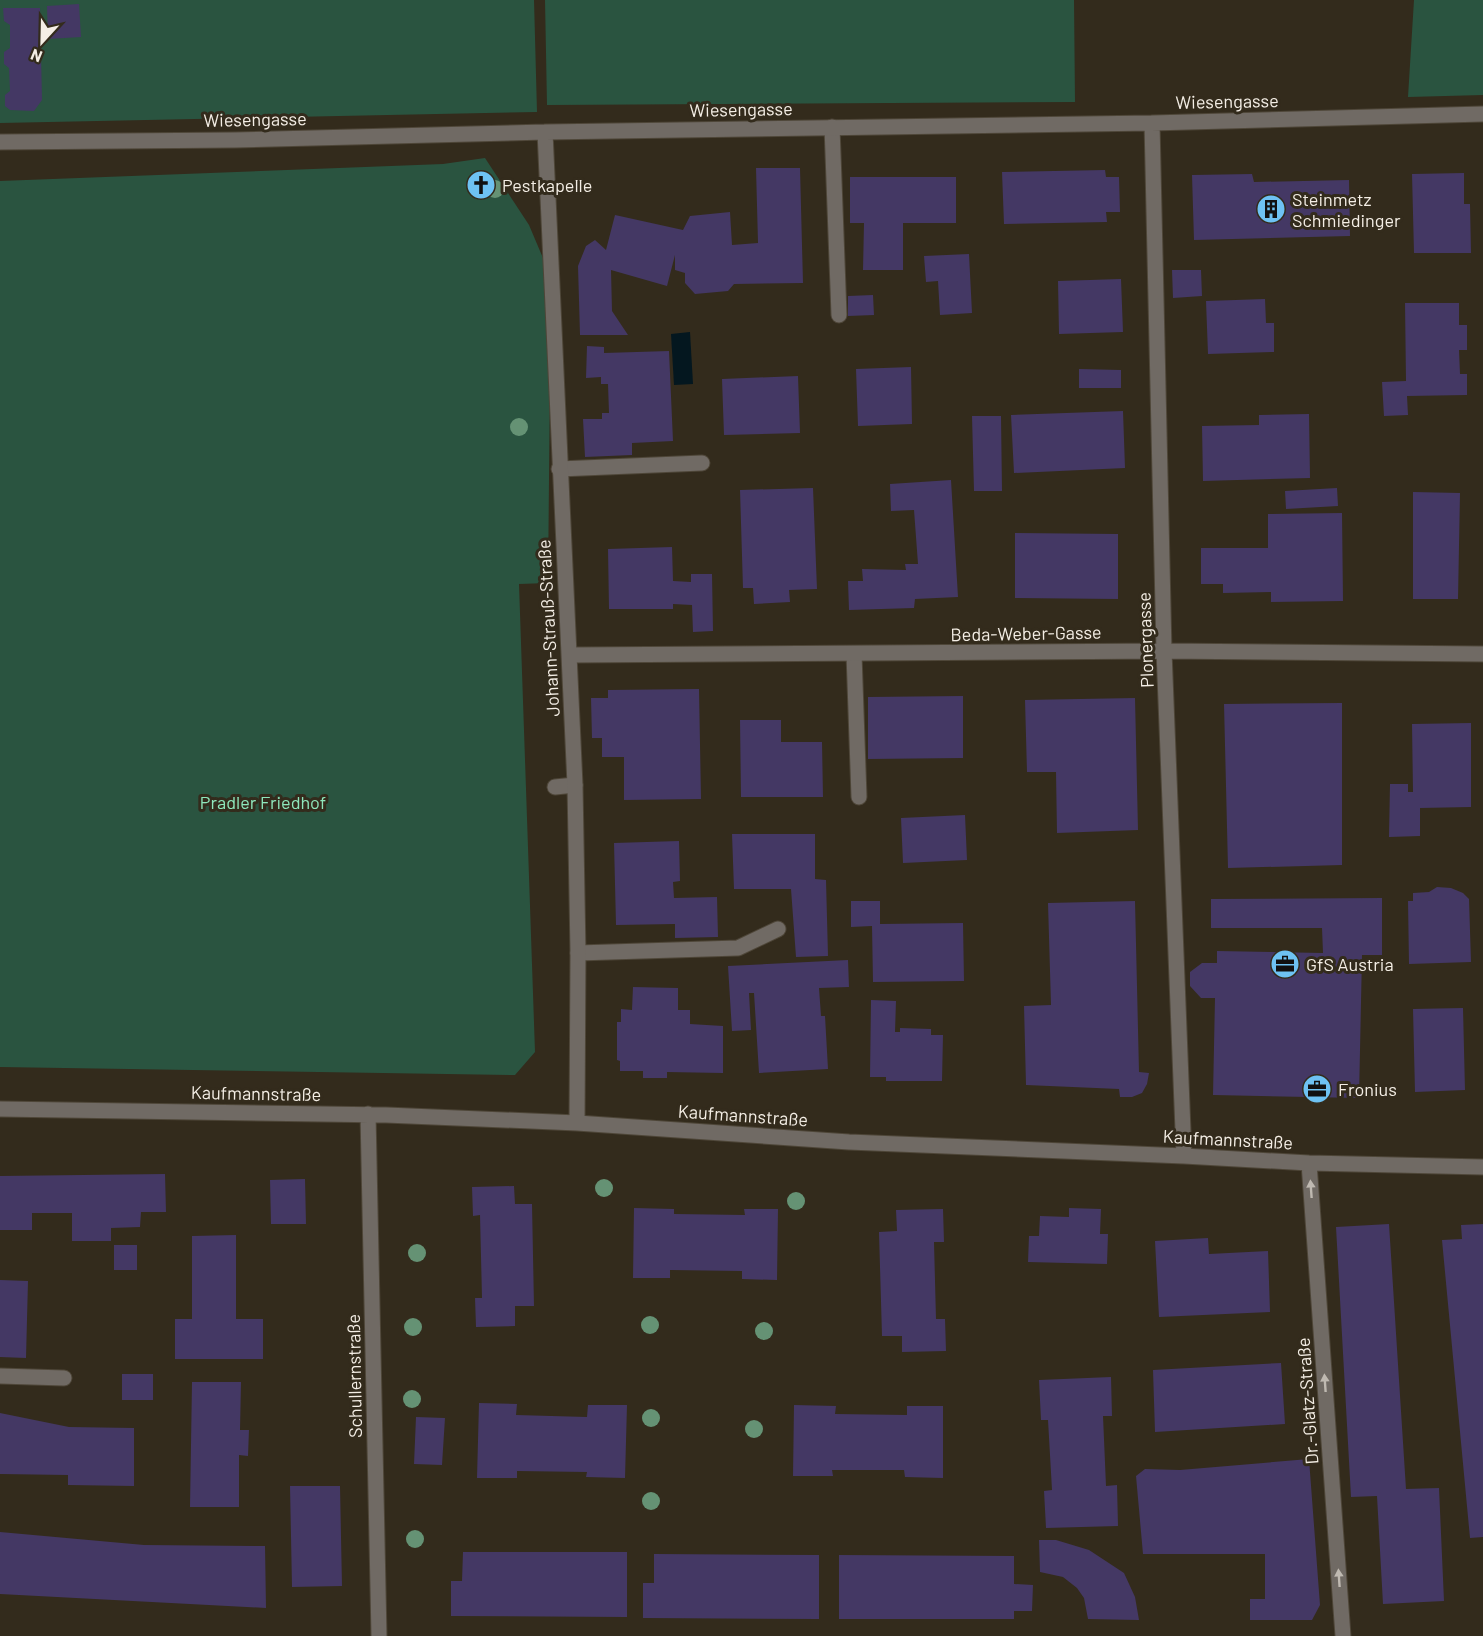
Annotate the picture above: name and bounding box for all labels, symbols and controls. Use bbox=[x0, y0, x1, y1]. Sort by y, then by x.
north arrow bbox=[12, 12, 72, 72]
text: N bbox=[28, 46, 45, 67]
street label: Wiesengasse bbox=[1175, 89, 1279, 113]
street label: Wiesengasse bbox=[689, 97, 793, 121]
street label: Wiesengasse bbox=[203, 107, 307, 131]
church icon: Pestkapelle bbox=[465, 169, 497, 201]
place label: Pestkapelle bbox=[502, 174, 592, 196]
place label: Steinmetz Schmiedinger bbox=[1292, 188, 1401, 231]
building icon: Steinmetz Schmiedinger bbox=[1255, 193, 1287, 225]
street label: Johann-Strauß-Straße bbox=[532, 539, 564, 717]
street label: Plonergasse bbox=[1132, 592, 1158, 688]
street label: Beda-Weber-Gasse bbox=[950, 621, 1102, 645]
park label: Pradler Friedhof bbox=[200, 791, 326, 813]
office icon: GfS Austria bbox=[1269, 948, 1301, 980]
place label: GfS Austria bbox=[1306, 953, 1394, 975]
office icon: Fronius bbox=[1301, 1073, 1333, 1105]
place label: Fronius bbox=[1338, 1078, 1397, 1100]
street label: Kaufmannstraße bbox=[191, 1081, 321, 1105]
street label: Kaufmannstraße bbox=[677, 1099, 809, 1131]
street label: Kaufmannstraße bbox=[1162, 1125, 1294, 1153]
one-way arrow bbox=[1306, 1179, 1316, 1198]
street label: Schullernstraße bbox=[342, 1314, 366, 1438]
street label: Dr.-Glatz-Straße bbox=[1292, 1337, 1322, 1465]
one-way arrow bbox=[1320, 1374, 1330, 1393]
one-way arrow bbox=[1334, 1568, 1344, 1587]

